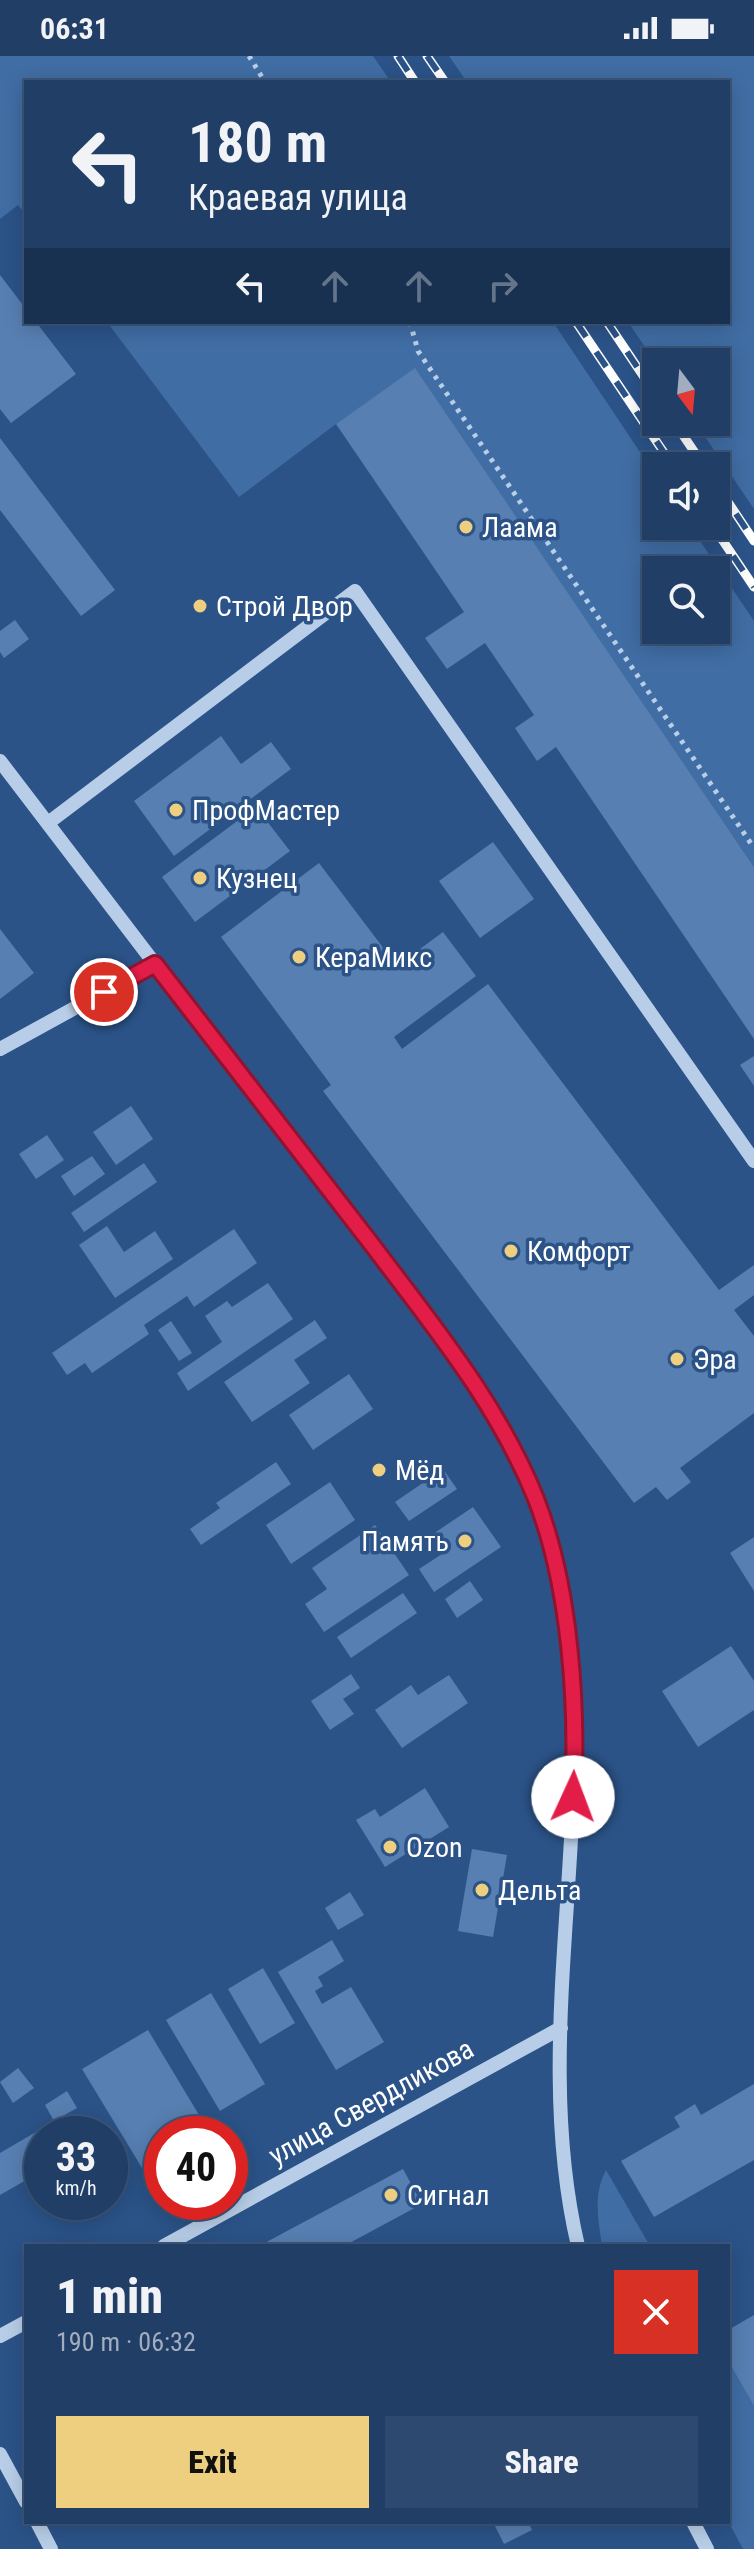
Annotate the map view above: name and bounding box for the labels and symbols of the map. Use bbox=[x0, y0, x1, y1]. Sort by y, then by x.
north arrow bbox=[642, 348, 730, 436]
place label: Лаама bbox=[482, 511, 558, 544]
marker: Лаама bbox=[457, 518, 475, 536]
place label: Строй Двор bbox=[216, 590, 353, 623]
marker: Строй Двор bbox=[191, 597, 209, 615]
place label: ПрофМастер bbox=[192, 794, 340, 827]
marker: ПрофМастер bbox=[167, 801, 185, 819]
place label: Кузнец bbox=[216, 862, 297, 895]
marker: Кузнец bbox=[191, 869, 209, 887]
place label: КераМикс bbox=[315, 941, 432, 974]
marker: КераМикс bbox=[290, 948, 308, 966]
pin bbox=[70, 958, 138, 1026]
place label: Комфорт bbox=[527, 1235, 631, 1268]
marker: Комфорт bbox=[502, 1242, 520, 1260]
place label: Эра bbox=[693, 1343, 737, 1376]
marker: Эра bbox=[668, 1350, 686, 1368]
place label: Мёд bbox=[395, 1454, 444, 1487]
marker: Мёд bbox=[370, 1461, 388, 1479]
place label: Память bbox=[361, 1525, 449, 1558]
marker: Память bbox=[456, 1532, 474, 1550]
position arrow bbox=[531, 1755, 615, 1839]
place label: Ozon bbox=[406, 1831, 463, 1864]
marker: Ozon bbox=[381, 1838, 399, 1856]
place label: Дельта bbox=[498, 1874, 581, 1907]
marker: Дельта bbox=[473, 1881, 491, 1899]
street label: улица Свердликова bbox=[263, 2032, 479, 2172]
speed limit sign: 40 bbox=[144, 2116, 248, 2220]
place label: Сигнал bbox=[407, 2179, 489, 2212]
marker: Сигнал bbox=[382, 2186, 400, 2204]

